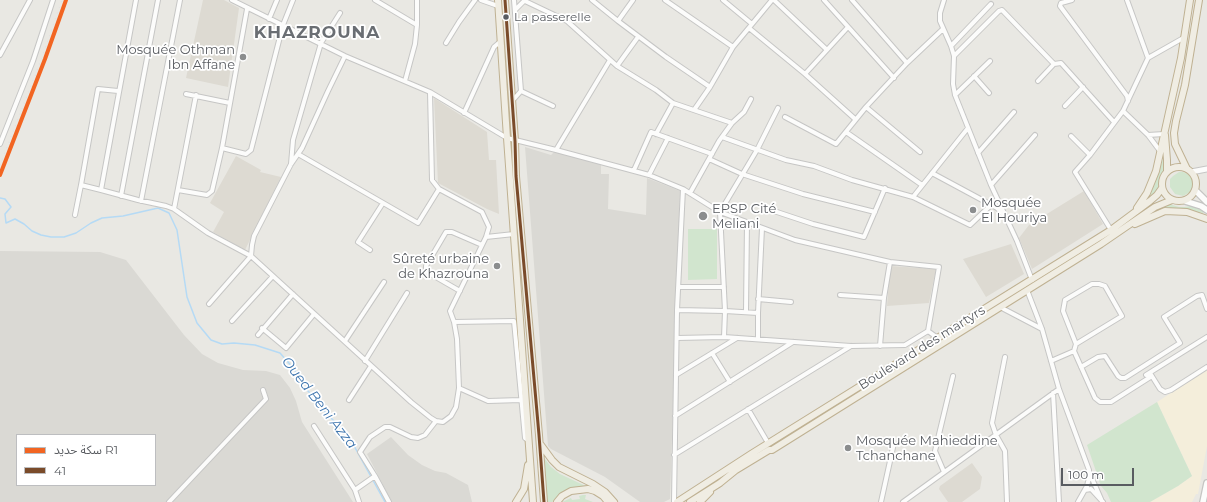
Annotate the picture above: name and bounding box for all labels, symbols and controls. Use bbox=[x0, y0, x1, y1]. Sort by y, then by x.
place label: La passerelle bbox=[514, 10, 591, 24]
marker: La passerelle bbox=[501, 12, 511, 22]
district label: KHAZROUNA bbox=[254, 23, 380, 43]
place label: Mosquée Othman Ibn Affane bbox=[116, 42, 235, 73]
marker: Mosquée Othman Ibn Affane bbox=[238, 52, 248, 62]
place label: Mosquée El Houriya bbox=[981, 195, 1047, 226]
place label: EPSP Cité Meliani bbox=[712, 201, 776, 232]
marker: Mosquée El Houriya bbox=[968, 205, 978, 215]
marker: EPSP Cité Meliani bbox=[697, 210, 709, 222]
place label: Sûreté urbaine de Khazrouna bbox=[393, 251, 489, 282]
marker: Sûreté urbaine de Khazrouna bbox=[492, 261, 502, 271]
street label: Boulevard des martyrs bbox=[856, 303, 988, 393]
water label: Oued Beni Azza bbox=[278, 354, 360, 452]
place label: Mosquée Mahieddine Tchanchane bbox=[856, 433, 998, 464]
legend bbox=[16, 434, 156, 486]
text: سكة حديد R1 bbox=[54, 442, 118, 457]
marker: Mosquée Mahieddine Tchanchane bbox=[843, 443, 853, 453]
scale bar bbox=[1063, 460, 1136, 486]
text: 41 bbox=[54, 463, 66, 478]
text: 100 m bbox=[1068, 467, 1104, 482]

